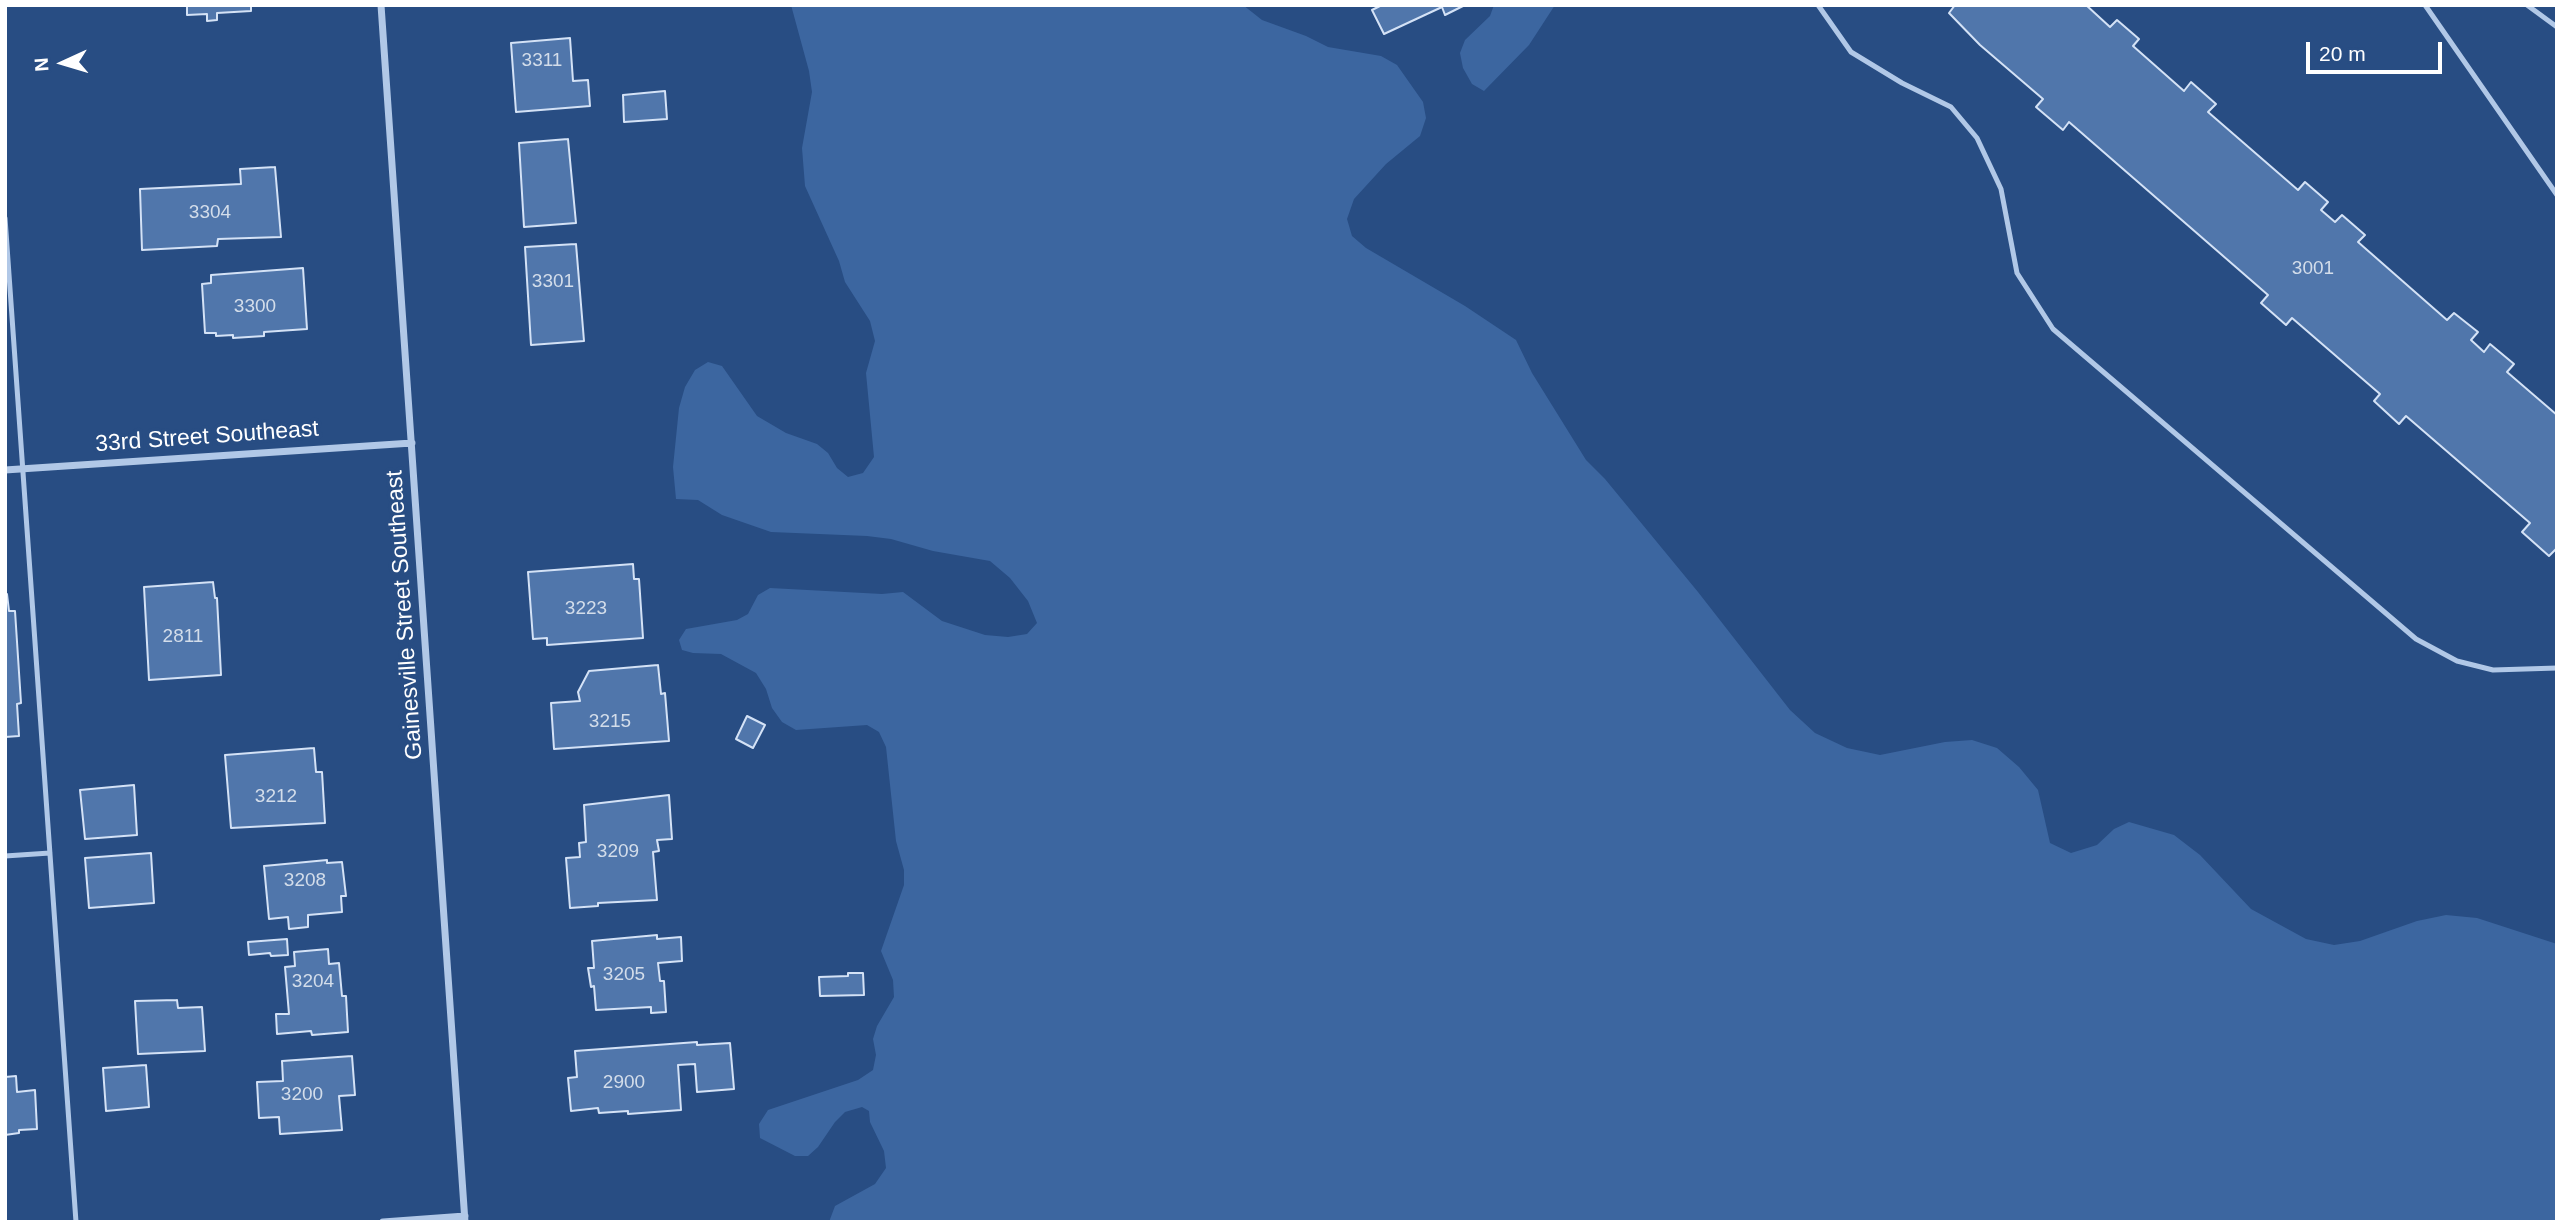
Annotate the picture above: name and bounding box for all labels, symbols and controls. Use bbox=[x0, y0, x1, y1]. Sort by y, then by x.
north arrow bbox=[28, 28, 98, 98]
scale bar bbox=[2310, 28, 2446, 72]
text: 20 m bbox=[2319, 42, 2366, 65]
house number: 3311 bbox=[522, 50, 562, 72]
text: N bbox=[31, 57, 53, 72]
house number: 3304 bbox=[189, 202, 231, 224]
house number: 3001 bbox=[2292, 258, 2334, 280]
house number: 3301 bbox=[532, 271, 574, 293]
house number: 3300 bbox=[234, 296, 276, 318]
street label: 33rd Street Southeast bbox=[94, 415, 320, 459]
street label: Gainesville Street Southeast bbox=[381, 469, 429, 761]
house number: 3223 bbox=[565, 598, 607, 620]
house number: 2811 bbox=[163, 626, 203, 648]
house number: 3215 bbox=[589, 711, 631, 733]
house number: 3212 bbox=[255, 786, 297, 808]
house number: 3209 bbox=[597, 841, 639, 863]
house number: 3208 bbox=[284, 870, 326, 892]
house number: 3205 bbox=[603, 964, 645, 986]
house number: 3204 bbox=[292, 971, 334, 993]
house number: 2900 bbox=[603, 1072, 645, 1094]
house number: 3200 bbox=[281, 1084, 323, 1106]

